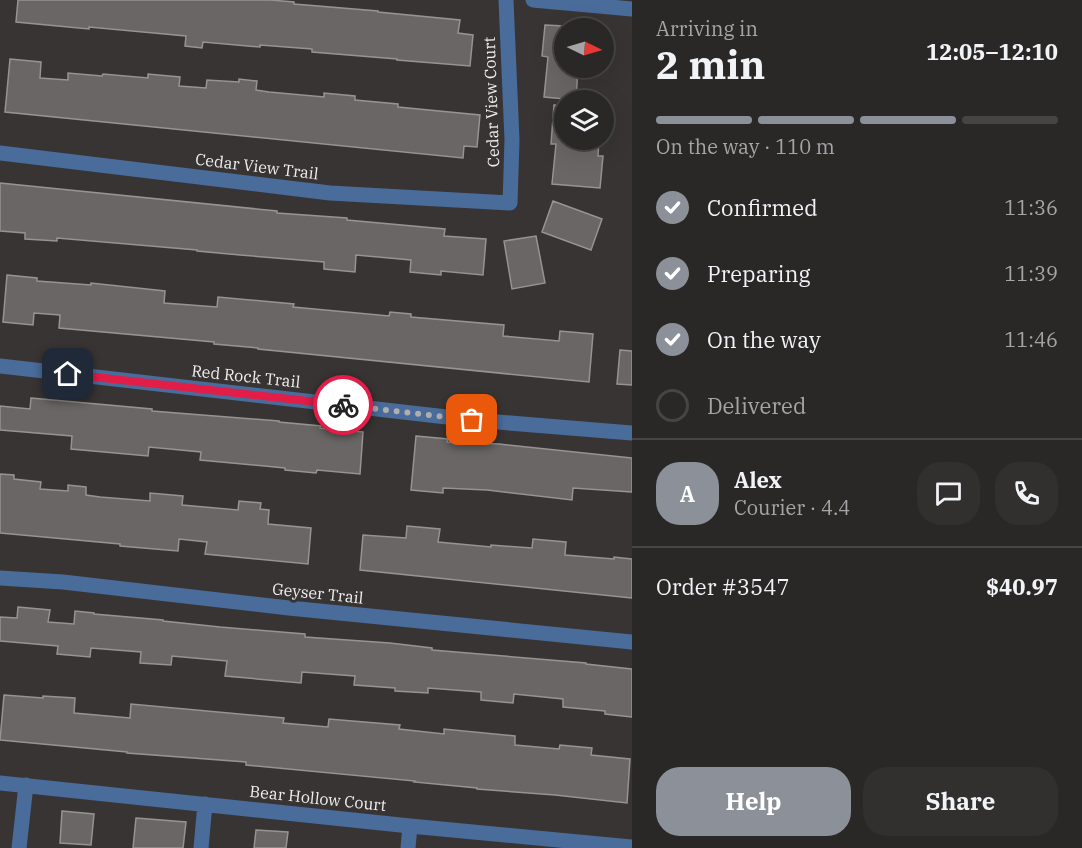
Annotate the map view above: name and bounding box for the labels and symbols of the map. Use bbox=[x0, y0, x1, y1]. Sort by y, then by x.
north arrow bbox=[554, 18, 614, 78]
street label: Cedar View Court bbox=[479, 36, 503, 167]
street label: Cedar View Trail bbox=[194, 149, 320, 184]
pin bbox=[42, 348, 93, 399]
street label: Red Rock Trail bbox=[190, 360, 302, 392]
courier bbox=[313, 375, 373, 435]
pin bbox=[446, 394, 497, 445]
street label: Geyser Trail bbox=[271, 578, 365, 608]
street label: Bear Hollow Court bbox=[249, 781, 388, 815]

